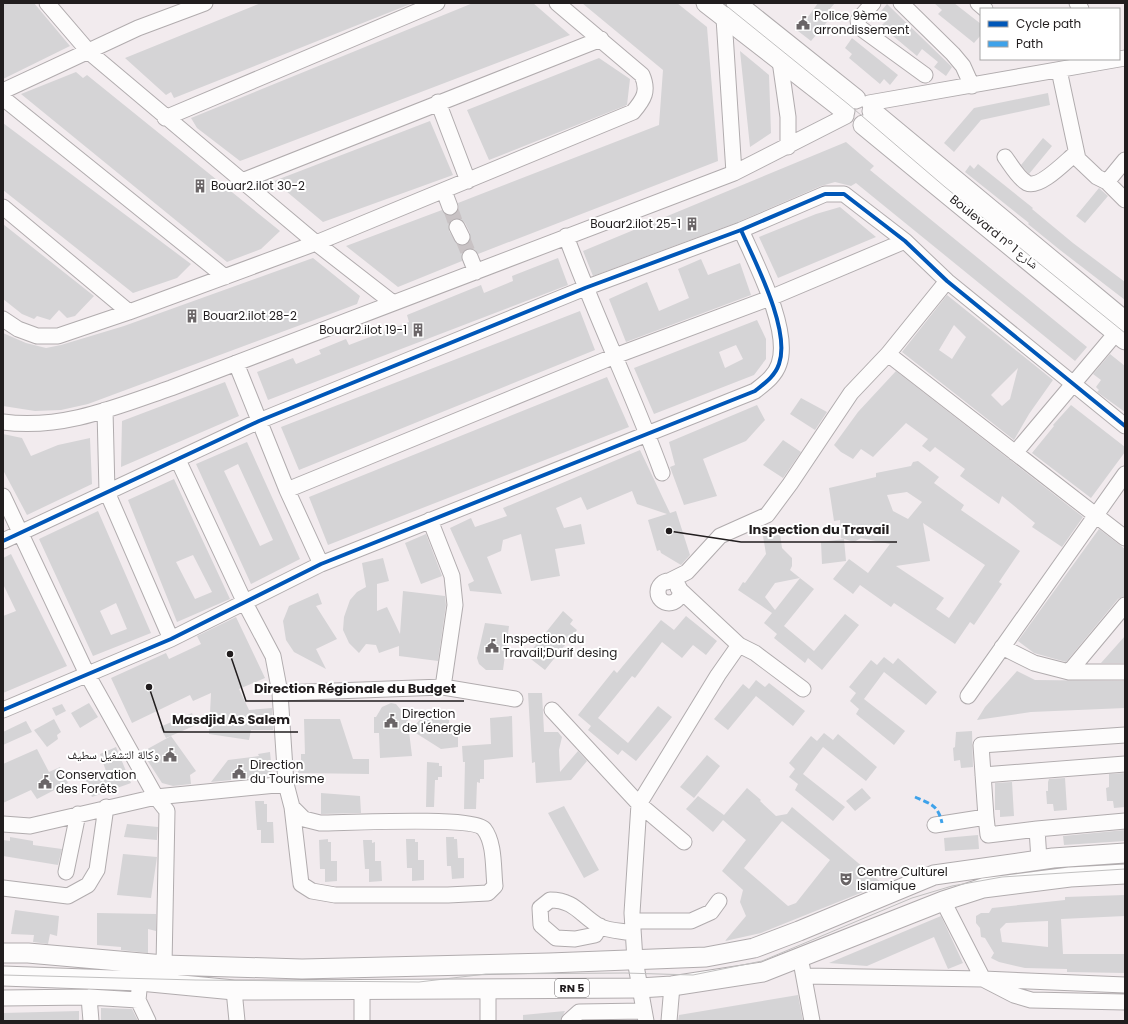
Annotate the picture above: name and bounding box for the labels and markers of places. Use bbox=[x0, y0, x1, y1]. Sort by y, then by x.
place label: Police 9ème arrondissement bbox=[814, 7, 909, 38]
public building icon: Police 9ème arrondissement bbox=[795, 15, 811, 31]
place label: Bouar2.ilot 30-2 bbox=[211, 177, 305, 194]
building icon: Bouar2.ilot 30-2 bbox=[192, 178, 208, 194]
place label: Bouar2.ilot 25-1 bbox=[590, 215, 681, 232]
building icon: Bouar2.ilot 25-1 bbox=[684, 216, 700, 232]
place label: Bouar2.ilot 28-2 bbox=[203, 307, 297, 324]
building icon: Bouar2.ilot 28-2 bbox=[184, 308, 200, 324]
place label: Bouar2.ilot 19-1 bbox=[319, 321, 407, 338]
building icon: Bouar2.ilot 19-1 bbox=[410, 322, 426, 338]
callout: Inspection du Travail bbox=[741, 517, 897, 542]
place label: Inspection du Travail;Durif desing bbox=[503, 630, 617, 661]
public building icon: Inspection du Travail;Durif desing bbox=[484, 638, 500, 654]
callout: Direction Régionale du Budget bbox=[246, 676, 464, 701]
place label: Direction de l'énergie bbox=[402, 705, 471, 736]
callout: Masdjid As Salem bbox=[164, 707, 298, 732]
public building icon: Direction de l'énergie bbox=[383, 713, 399, 729]
place label: وكالة التشغيل سطيف bbox=[67, 746, 159, 763]
public building icon: وكالة التشغيل سطيف bbox=[162, 747, 178, 763]
place label: Direction du Tourisme bbox=[250, 756, 324, 787]
public building icon: Direction du Tourisme bbox=[231, 764, 247, 780]
place label: Conservation des Forêts bbox=[56, 766, 136, 797]
public building icon: Conservation des Forêts bbox=[37, 774, 53, 790]
place label: Centre Culturel Islamique bbox=[857, 863, 948, 894]
theatre icon: Centre Culturel Islamique bbox=[838, 871, 854, 887]

